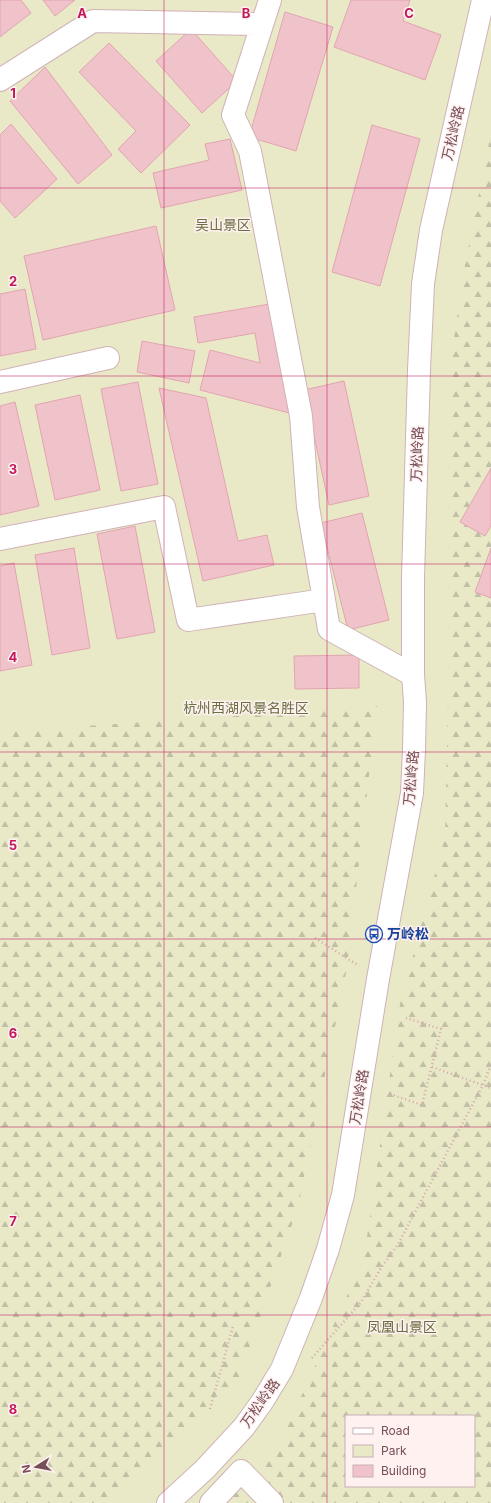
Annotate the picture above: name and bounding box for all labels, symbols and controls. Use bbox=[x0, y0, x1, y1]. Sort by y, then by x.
text: A bbox=[77, 5, 87, 21]
text: B bbox=[242, 5, 251, 21]
text: C bbox=[404, 5, 414, 21]
text: 1 bbox=[10, 85, 16, 101]
street label: 万松岭路 bbox=[438, 104, 467, 162]
park label: 吴山景区 bbox=[195, 216, 251, 233]
text: 2 bbox=[9, 273, 17, 289]
street label: 万松岭路 bbox=[407, 426, 426, 482]
text: 3 bbox=[9, 461, 17, 477]
text: 4 bbox=[9, 649, 18, 665]
park label: 杭州西湖风景名胜区 bbox=[183, 699, 309, 716]
street label: 万松岭路 bbox=[400, 749, 421, 807]
text: 5 bbox=[9, 837, 17, 853]
bus stop icon: 万岭松 bbox=[364, 924, 384, 944]
place label: 万岭松 bbox=[387, 925, 429, 942]
text: 6 bbox=[9, 1025, 17, 1041]
street label: 万松岭路 bbox=[346, 1068, 371, 1126]
text: 7 bbox=[9, 1213, 17, 1229]
park label: 凤凰山景区 bbox=[367, 1318, 437, 1335]
street label: 万松岭路 bbox=[237, 1375, 283, 1431]
text: 8 bbox=[9, 1401, 17, 1417]
legend bbox=[345, 1415, 475, 1487]
text: Road bbox=[381, 1423, 410, 1438]
text: Park bbox=[381, 1443, 407, 1458]
north arrow bbox=[16, 1447, 56, 1487]
text: N bbox=[19, 1463, 34, 1474]
text: Building bbox=[381, 1463, 426, 1478]

